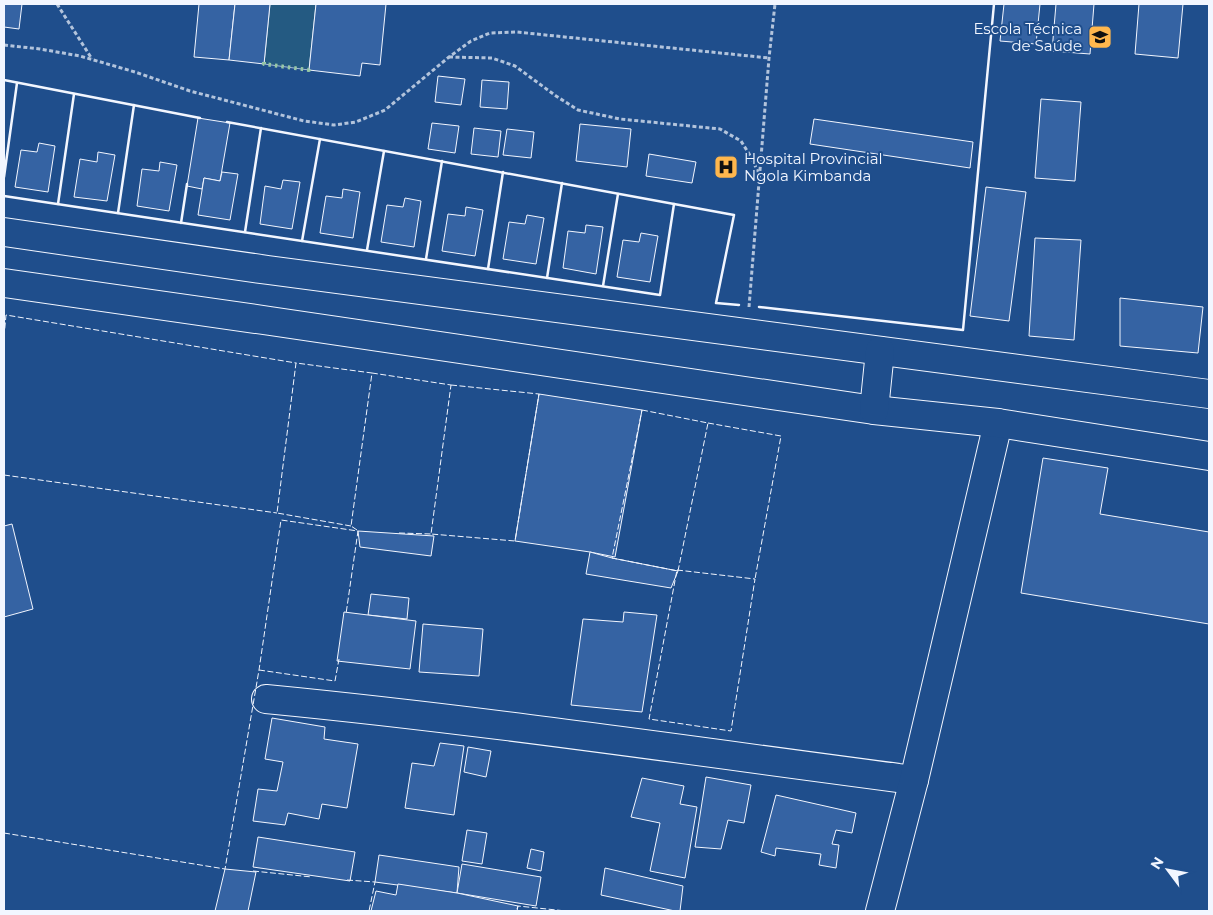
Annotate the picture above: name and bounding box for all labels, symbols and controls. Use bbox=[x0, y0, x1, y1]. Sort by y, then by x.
place label: Escola Técnica de Saúde bbox=[973, 19, 1082, 55]
school or university icon: Escola Técnica de Saúde bbox=[1087, 24, 1113, 50]
place label: Hospital Provincial Ngola Kimbanda bbox=[744, 149, 883, 185]
hospital icon: Hospital Provincial Ngola Kimbanda bbox=[713, 154, 739, 180]
north arrow bbox=[1143, 845, 1193, 895]
text: N bbox=[1146, 854, 1168, 873]

